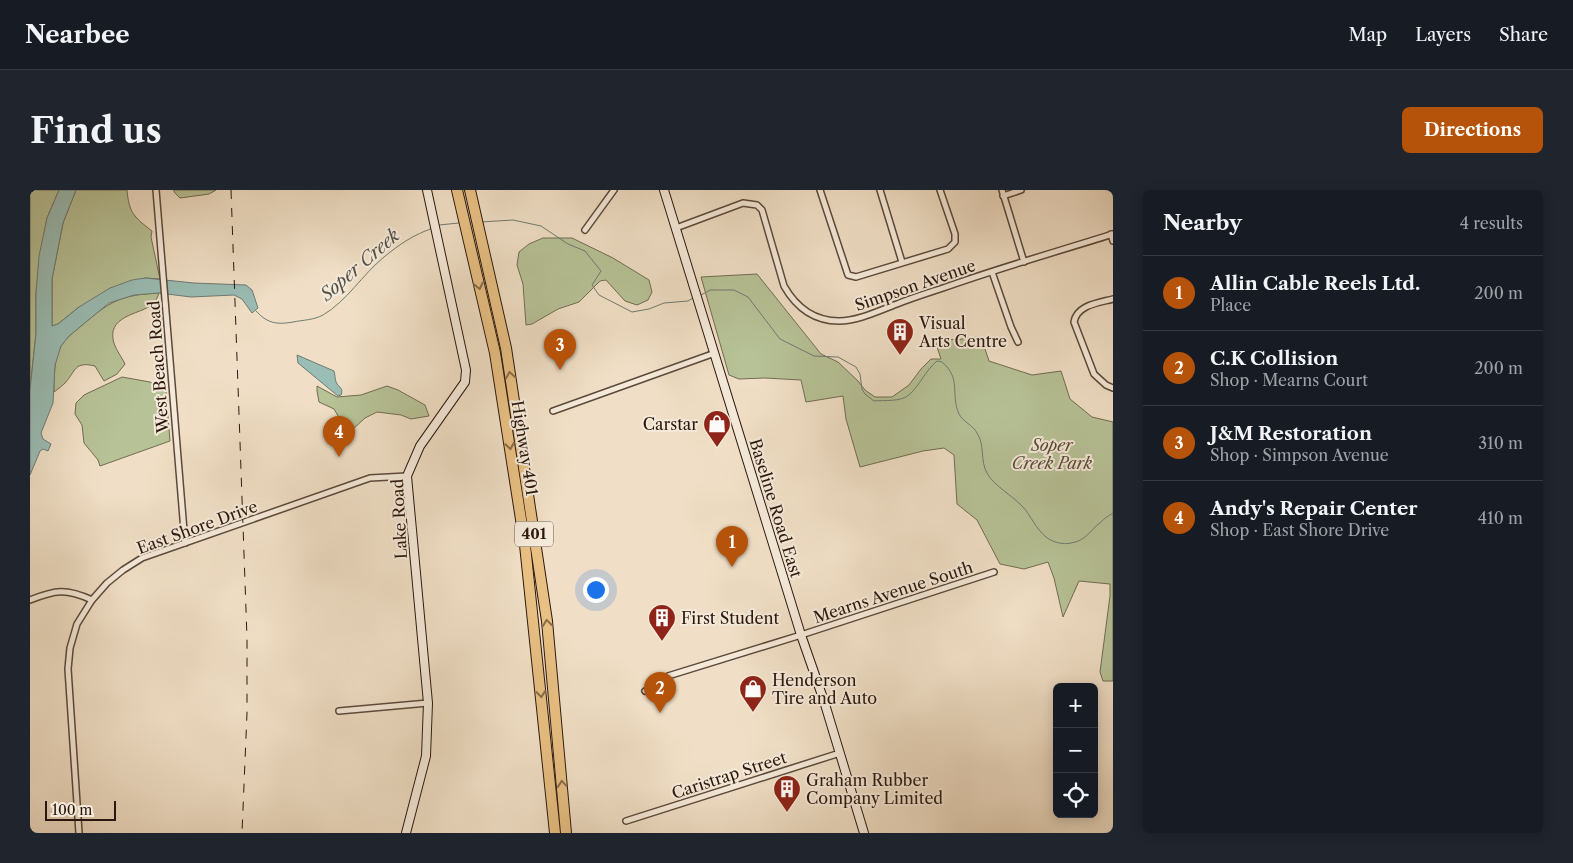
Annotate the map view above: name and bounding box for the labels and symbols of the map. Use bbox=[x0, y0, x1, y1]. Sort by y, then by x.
water label: Soper Creek bbox=[315, 224, 405, 306]
street label: Simpson Avenue bbox=[852, 255, 978, 315]
one-way arrow bbox=[473, 282, 484, 291]
street label: West Beach Road bbox=[143, 300, 173, 435]
place label: Visual Arts Centre bbox=[918, 313, 1007, 351]
building icon: Visual Arts Centre bbox=[885, 317, 915, 356]
pin: 3 bbox=[544, 329, 576, 370]
one-way arrow bbox=[505, 371, 516, 379]
street label: Highway 401 bbox=[508, 399, 542, 497]
shop icon: Carstar bbox=[702, 409, 732, 448]
place label: Carstar bbox=[643, 414, 698, 434]
pin: 4 bbox=[323, 416, 355, 457]
park label: Soper Creek Park bbox=[1012, 435, 1093, 473]
street label: Baseline Road East bbox=[745, 436, 807, 580]
one-way arrow bbox=[504, 441, 514, 450]
street label: Lake Road bbox=[387, 478, 411, 560]
street label: East Shore Drive bbox=[134, 496, 260, 558]
road number: 401 bbox=[515, 522, 553, 546]
pin: 1 bbox=[716, 526, 748, 567]
street label: Mearns Avenue South bbox=[811, 557, 975, 627]
your location bbox=[583, 577, 609, 603]
building icon: First Student bbox=[647, 603, 677, 642]
place label: First Student bbox=[681, 608, 780, 628]
one-way arrow bbox=[542, 618, 553, 626]
place label: Henderson Tire and Auto bbox=[772, 670, 877, 708]
pin: 2 bbox=[644, 672, 676, 713]
shop icon: Henderson Tire and Auto bbox=[738, 674, 768, 713]
one-way arrow bbox=[535, 690, 546, 698]
street label: Caristrap Street bbox=[669, 747, 789, 803]
place label: Graham Rubber Company Limited bbox=[806, 770, 943, 808]
building icon: Graham Rubber Company Limited bbox=[772, 774, 802, 813]
one-way arrow bbox=[557, 780, 568, 788]
scale bar bbox=[45, 798, 116, 821]

